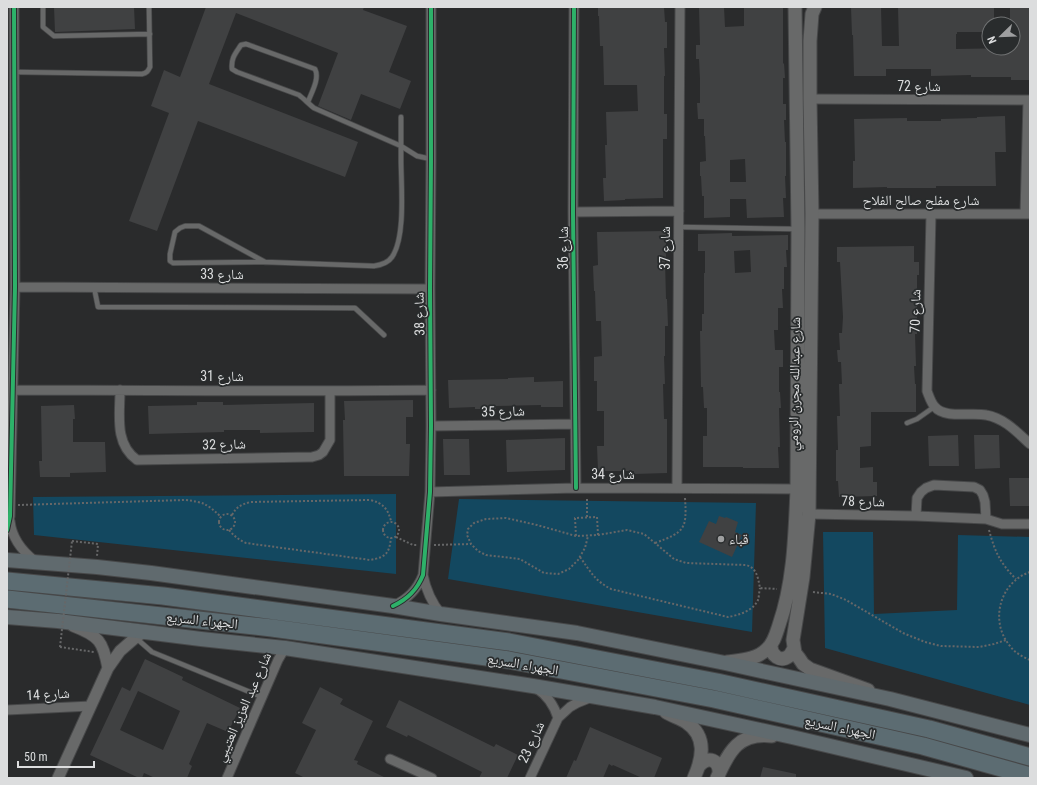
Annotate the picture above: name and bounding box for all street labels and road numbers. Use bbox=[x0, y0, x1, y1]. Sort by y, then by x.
street label: شارع 72 bbox=[897, 78, 941, 96]
street label: شارع مفلح صالح الفلاح bbox=[863, 192, 979, 210]
street label: شارع 36 bbox=[555, 226, 573, 270]
street label: شارع 37 bbox=[657, 226, 675, 270]
street label: شارع 33 bbox=[200, 266, 244, 284]
street label: شارع 70 bbox=[907, 289, 925, 333]
street label: شارع 38 bbox=[411, 292, 429, 336]
street label: شارع عبدالله مجرن الرومي bbox=[785, 317, 807, 451]
street label: شارع 31 bbox=[200, 368, 244, 386]
street label: شارع 35 bbox=[481, 403, 525, 421]
street label: شارع 32 bbox=[202, 436, 246, 454]
street label: شارع 34 bbox=[591, 466, 635, 484]
street label: شارع 78 bbox=[841, 493, 885, 511]
street label: الجهراء السريع bbox=[165, 608, 239, 634]
street label: شارع عبد العزيز العتيبي bbox=[212, 650, 278, 766]
street label: الجهراء السريع bbox=[486, 650, 560, 680]
street label: شارع 14 bbox=[26, 685, 70, 705]
street label: الجهراء السريع bbox=[803, 712, 877, 744]
street label: شارع 23 bbox=[515, 719, 549, 766]

